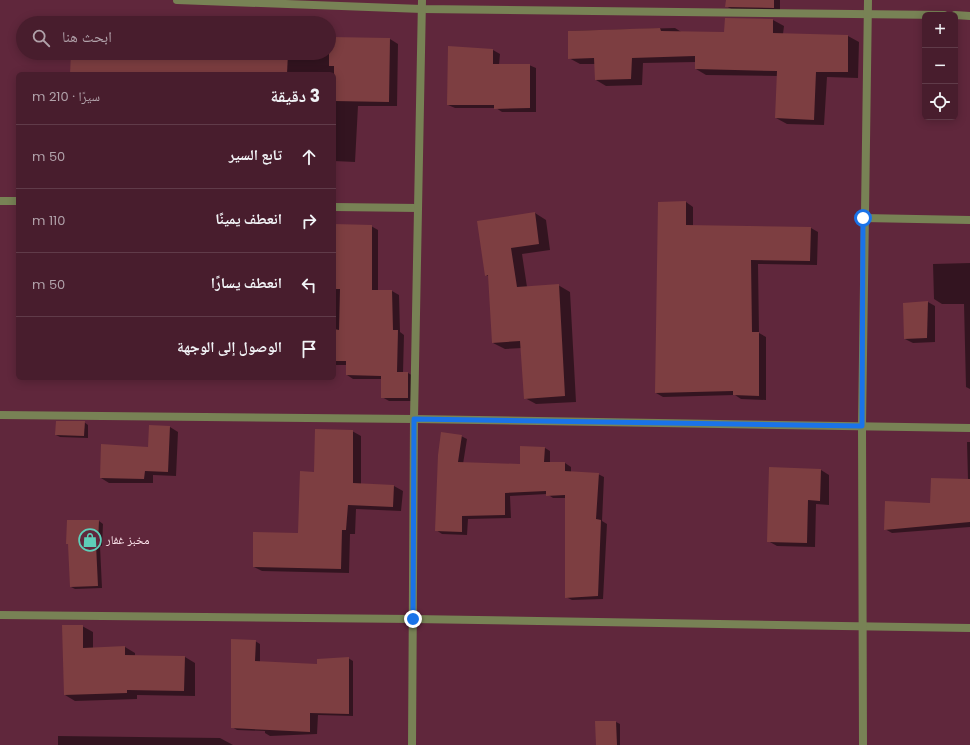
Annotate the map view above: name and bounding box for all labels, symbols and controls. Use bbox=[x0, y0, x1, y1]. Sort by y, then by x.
map controls bbox=[922, 12, 958, 120]
button: + bbox=[922, 12, 958, 48]
search box bbox=[16, 16, 336, 60]
text: ابحث هنا bbox=[62, 26, 112, 47]
icon: search bbox=[30, 27, 52, 49]
button: − bbox=[922, 48, 958, 84]
text: 3 دقيقة bbox=[270, 84, 320, 108]
button: locate bbox=[922, 84, 958, 120]
text: سيرًا · 210 m bbox=[32, 87, 100, 106]
text: تابع السير bbox=[229, 144, 282, 165]
icon: ahead bbox=[298, 146, 320, 168]
text: 50 m bbox=[32, 147, 65, 166]
text: انعطف يمينًا bbox=[215, 208, 282, 229]
route start bbox=[854, 209, 872, 227]
icon: right bbox=[298, 210, 320, 232]
text: 110 m bbox=[32, 211, 65, 230]
text: انعطف يسارًا bbox=[211, 272, 282, 293]
icon: left bbox=[298, 274, 320, 296]
text: 50 m bbox=[32, 275, 65, 294]
text: الوصول إلى الوجهة bbox=[177, 336, 282, 357]
icon: arrive bbox=[298, 338, 320, 360]
shop icon: مخبز غفار bbox=[77, 527, 103, 553]
place label: مخبز غفار bbox=[105, 531, 149, 548]
route end bbox=[404, 610, 422, 628]

